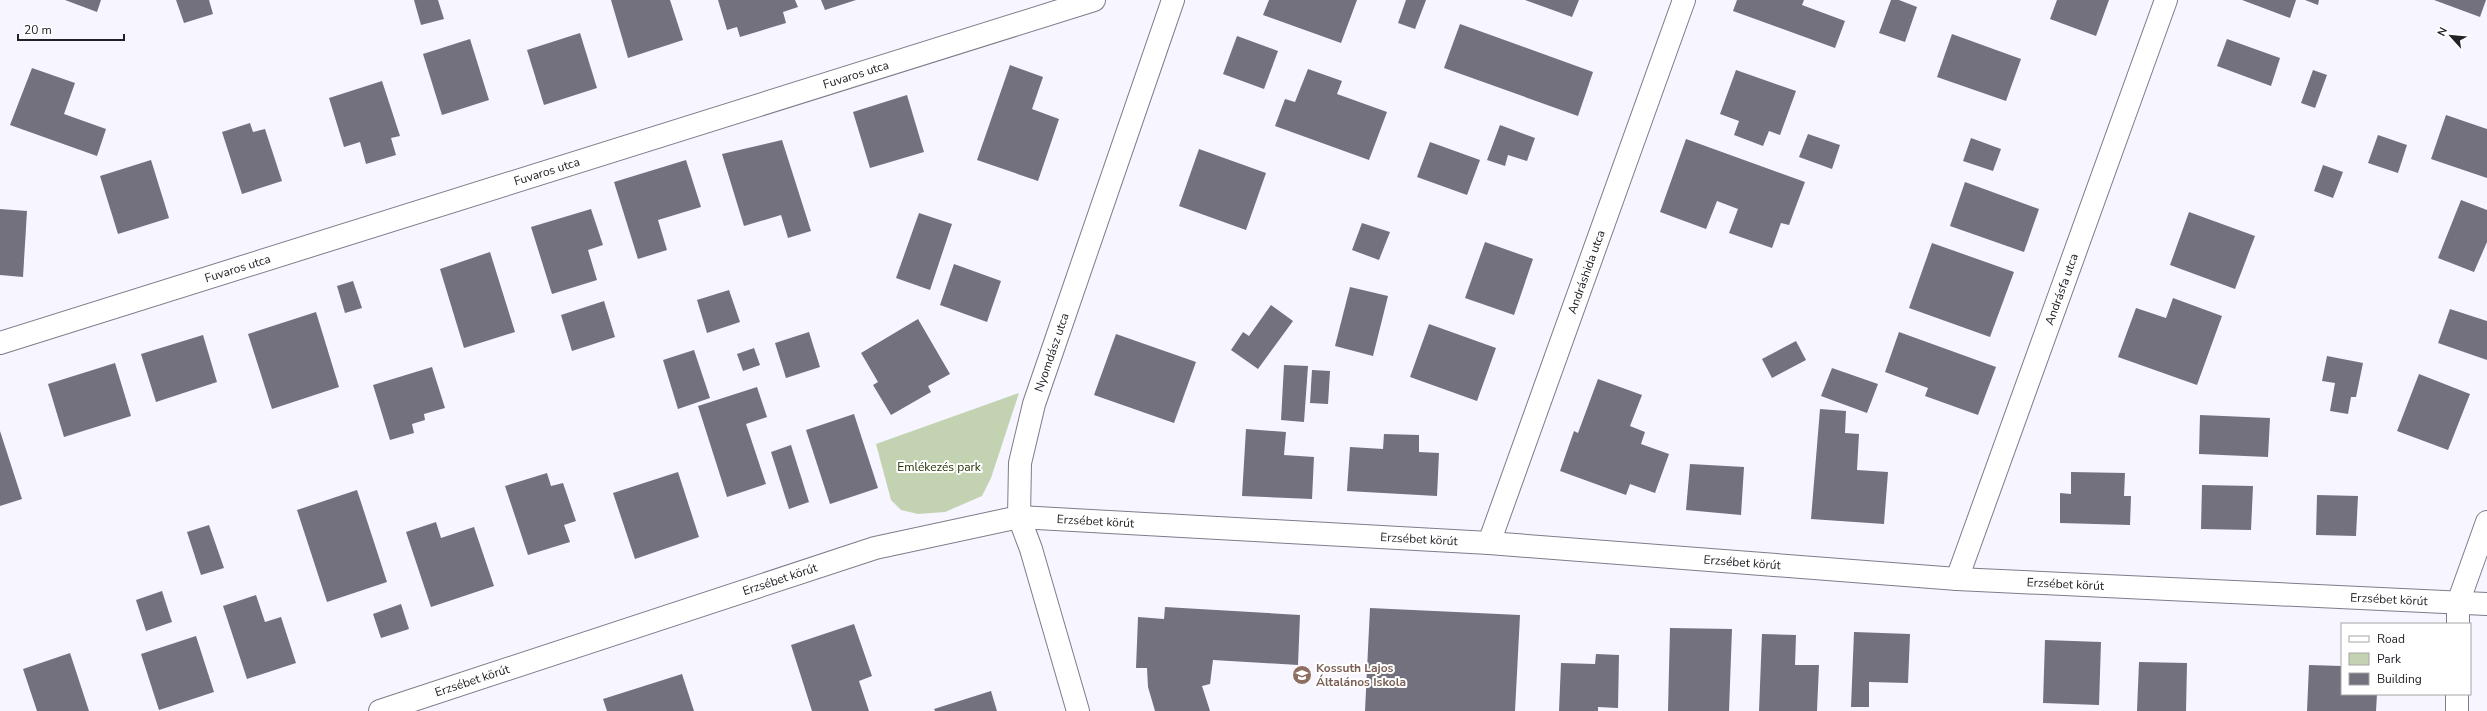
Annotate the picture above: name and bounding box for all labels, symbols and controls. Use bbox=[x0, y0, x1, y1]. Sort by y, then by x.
scale bar bbox=[18, 16, 124, 42]
north arrow bbox=[2431, 16, 2471, 56]
text: 20 m bbox=[24, 22, 52, 38]
text: N bbox=[2434, 25, 2451, 39]
street label: Fuvaros utca bbox=[821, 57, 891, 92]
street label: Fuvaros utca bbox=[512, 154, 582, 189]
street label: Andráshida utca bbox=[1564, 228, 1609, 316]
street label: Fuvaros utca bbox=[203, 251, 273, 286]
street label: Andrásfa utca bbox=[2041, 251, 2082, 327]
street label: Nyomdász utca bbox=[1031, 311, 1073, 394]
park label: Emlékezés park bbox=[897, 459, 982, 475]
street label: Erzsébet körút bbox=[1056, 511, 1135, 531]
street label: Erzsébet körút bbox=[1380, 529, 1459, 549]
street label: Erzsébet körút bbox=[1703, 552, 1782, 573]
street label: Erzsébet körút bbox=[741, 559, 820, 599]
street label: Erzsébet körút bbox=[2026, 574, 2105, 594]
street label: Erzsébet körút bbox=[2350, 590, 2429, 609]
legend bbox=[2341, 623, 2471, 695]
text: Road bbox=[2377, 631, 2405, 647]
text: Park bbox=[2377, 651, 2402, 667]
place label: Kossuth Lajos Általános Iskola bbox=[1316, 660, 1406, 690]
street label: Erzsébet körút bbox=[433, 661, 512, 700]
school or university icon: Kossuth Lajos Általános Iskola bbox=[1291, 664, 1313, 686]
text: Building bbox=[2377, 671, 2422, 687]

